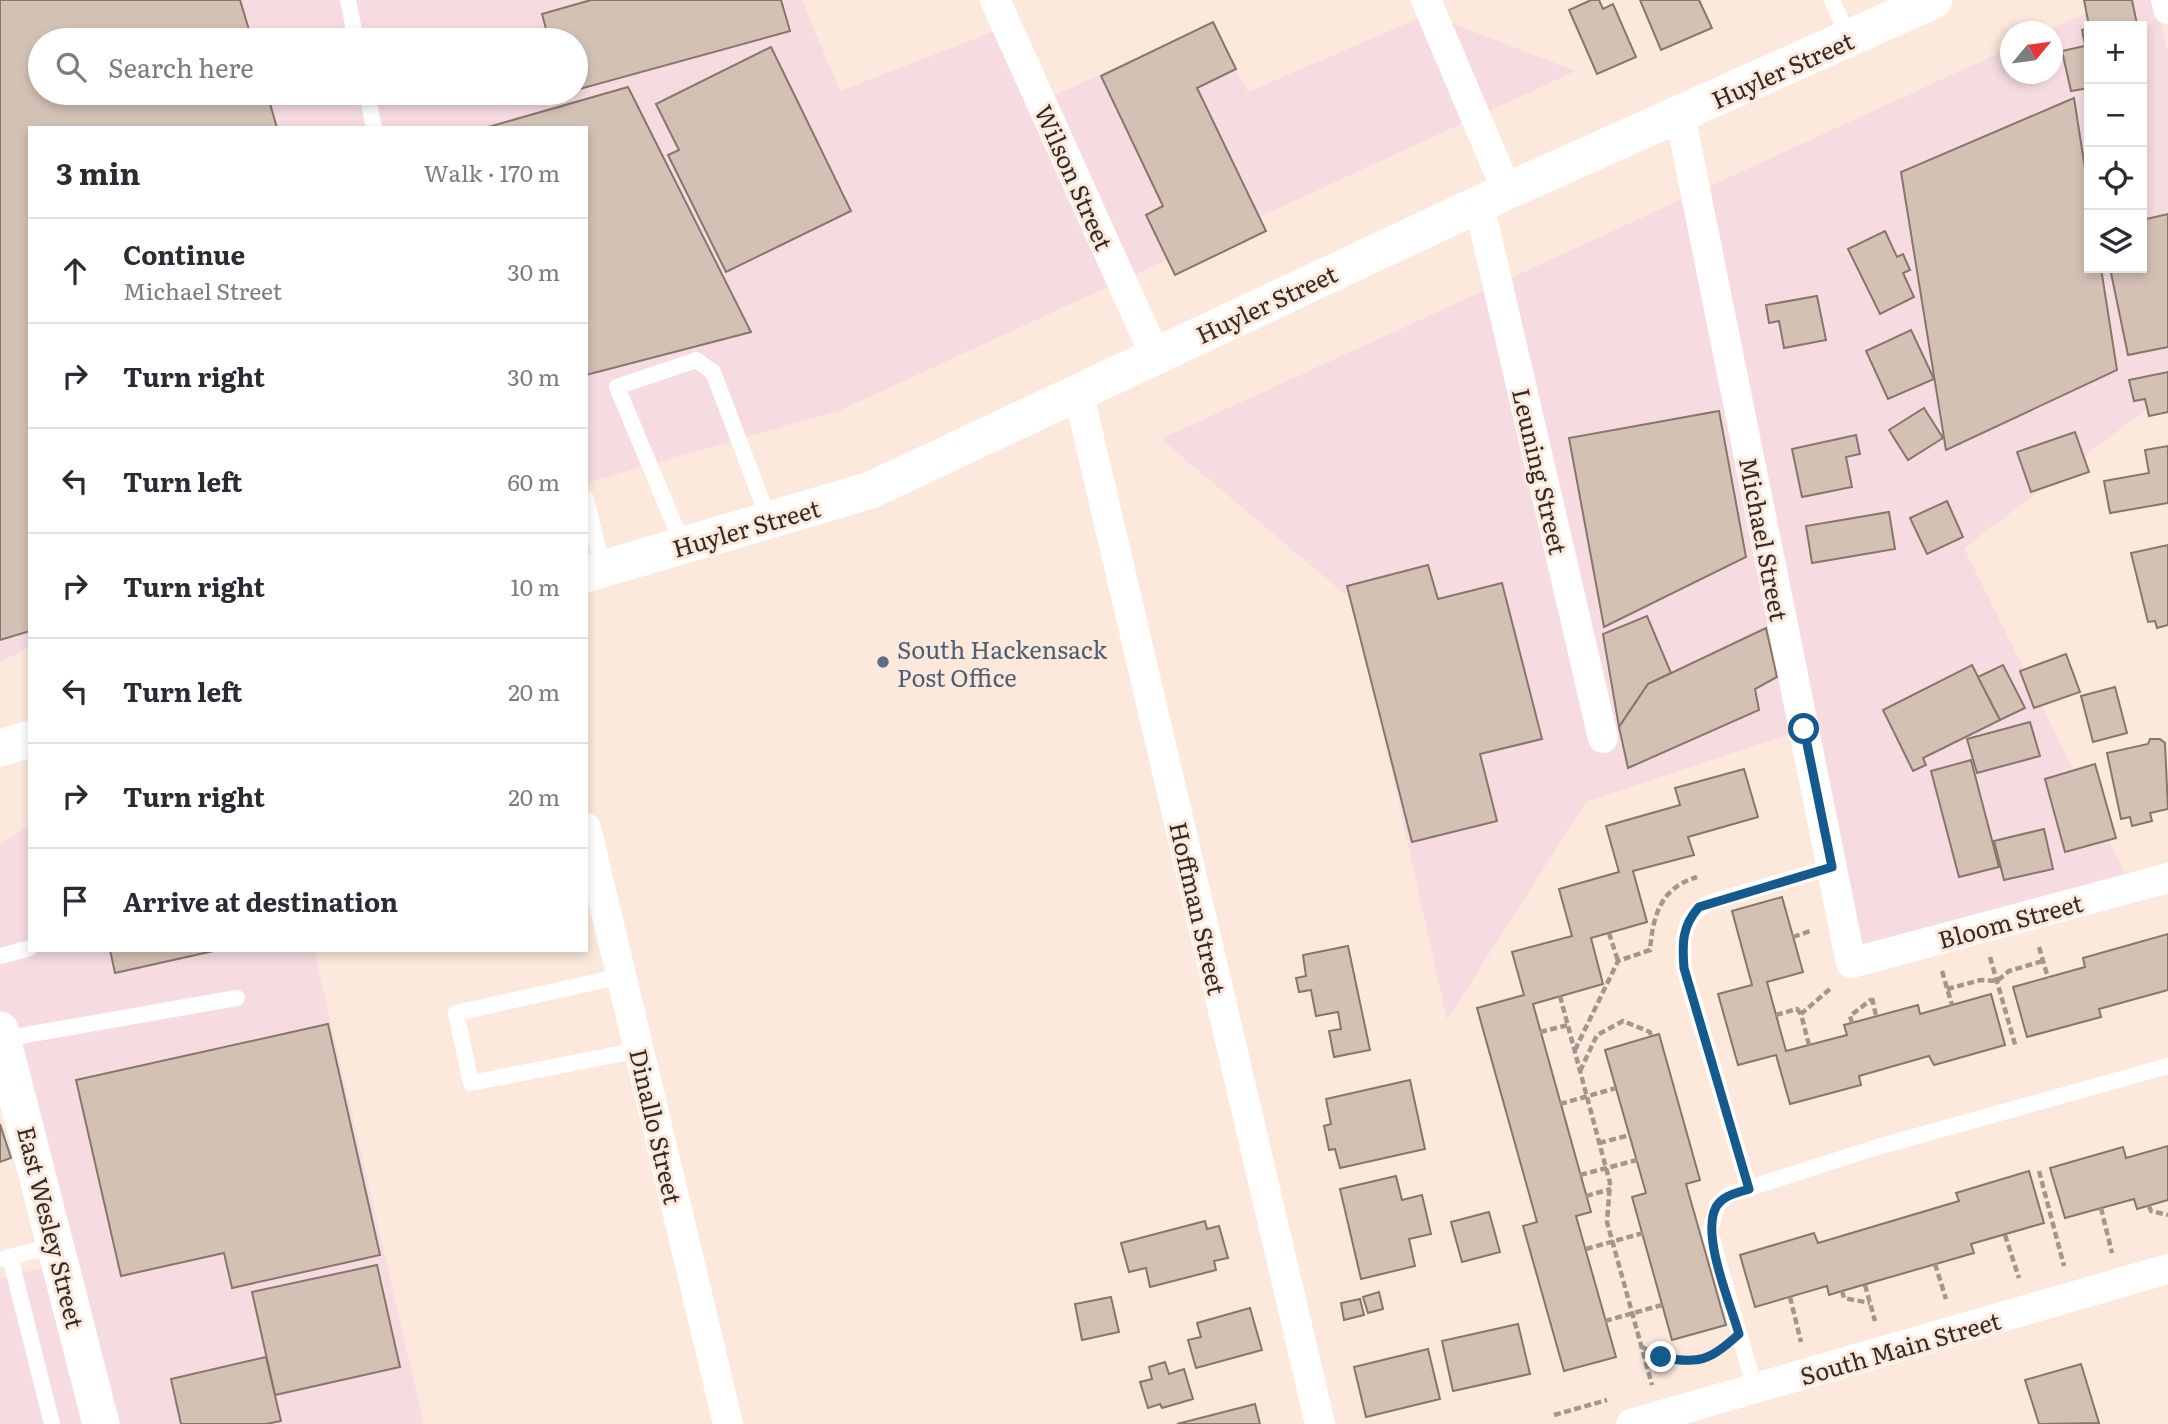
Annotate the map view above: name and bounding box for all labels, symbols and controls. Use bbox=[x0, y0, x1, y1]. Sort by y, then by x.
north arrow bbox=[2000, 21, 2063, 84]
map controls bbox=[2084, 21, 2147, 273]
button: + bbox=[2084, 21, 2147, 84]
street label: Huyler Street bbox=[1705, 22, 1859, 116]
search box bbox=[28, 28, 588, 105]
text: Search here bbox=[108, 47, 254, 86]
icon: search bbox=[52, 48, 90, 86]
button: − bbox=[2084, 84, 2147, 147]
street label: Wilson Street bbox=[1027, 99, 1123, 256]
button: locate bbox=[2084, 147, 2147, 210]
text: 3 min bbox=[56, 150, 140, 194]
text: Walk · 170 m bbox=[424, 155, 560, 189]
button: layers bbox=[2084, 210, 2147, 273]
text: Continue bbox=[123, 234, 245, 273]
icon: ahead bbox=[56, 252, 94, 290]
text: 30 m bbox=[507, 254, 560, 288]
street label: Huyler Street bbox=[1190, 255, 1343, 351]
text: Michael Street bbox=[123, 273, 282, 307]
text: Turn right bbox=[123, 356, 265, 395]
icon: right bbox=[56, 357, 94, 395]
text: 30 m bbox=[507, 359, 560, 393]
street label: Leuning Street bbox=[1505, 385, 1577, 558]
street label: Michael Street bbox=[1732, 454, 1798, 624]
text: Turn left bbox=[123, 461, 242, 500]
icon: left bbox=[56, 462, 94, 500]
text: 60 m bbox=[507, 464, 560, 498]
street label: Huyler Street bbox=[668, 489, 824, 565]
text: Turn right bbox=[123, 566, 265, 605]
icon: right bbox=[56, 567, 94, 605]
text: 10 m bbox=[510, 569, 560, 603]
place label: South Hackensack Post Office bbox=[897, 631, 1108, 694]
marker: South Hackensack Post Office bbox=[875, 654, 891, 670]
text: Turn left bbox=[123, 671, 242, 710]
icon: left bbox=[56, 672, 94, 710]
text: 20 m bbox=[508, 674, 560, 708]
route start bbox=[1788, 713, 1819, 744]
text: Turn right bbox=[123, 776, 265, 815]
icon: right bbox=[56, 777, 94, 815]
text: 20 m bbox=[508, 779, 560, 813]
street label: Hoffman Street bbox=[1162, 818, 1236, 998]
text: Arrive at destination bbox=[123, 881, 398, 920]
icon: arrive bbox=[56, 882, 94, 920]
street label: Bloom Street bbox=[1934, 884, 2086, 956]
street label: Dinallo Street bbox=[622, 1045, 692, 1207]
street label: East Wesley Street bbox=[10, 1122, 94, 1332]
street label: South Main Street bbox=[1796, 1302, 2005, 1392]
route end bbox=[1645, 1341, 1676, 1372]

